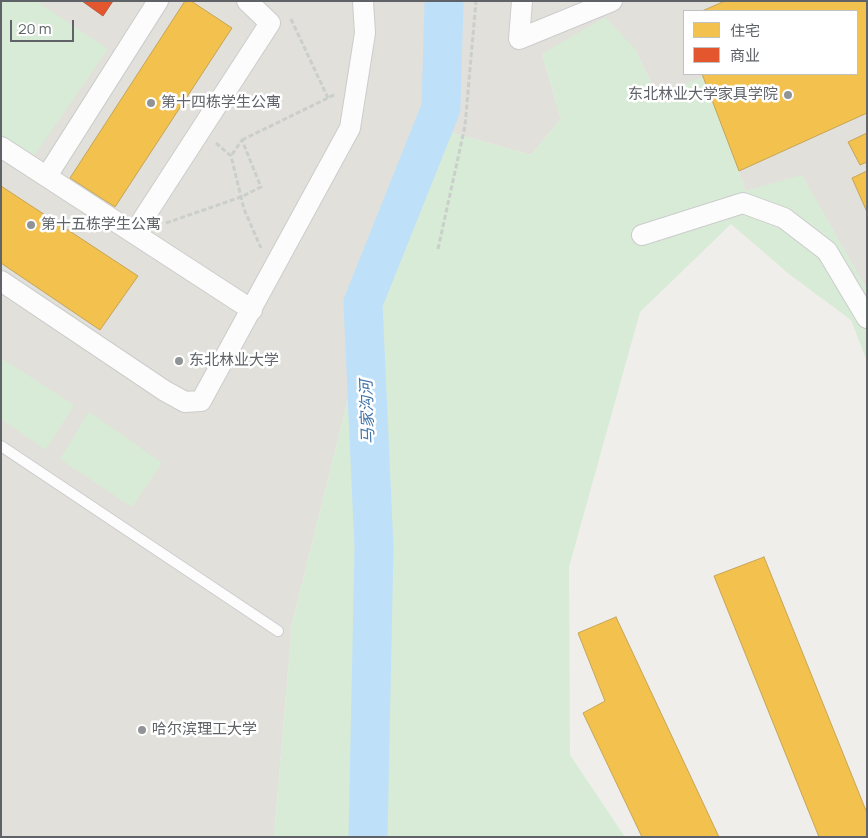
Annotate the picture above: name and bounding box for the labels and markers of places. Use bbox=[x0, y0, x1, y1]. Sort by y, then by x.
place label: 东北林业大学家具学院 bbox=[628, 86, 778, 104]
marker: 东北林业大学家具学院 bbox=[782, 89, 794, 101]
place label: 第十四栋学生公寓 bbox=[161, 94, 281, 112]
marker: 第十四栋学生公寓 bbox=[145, 97, 157, 109]
place label: 第十五栋学生公寓 bbox=[41, 216, 161, 234]
marker: 第十五栋学生公寓 bbox=[25, 219, 37, 231]
place label: 东北林业大学 bbox=[189, 352, 279, 370]
marker: 东北林业大学 bbox=[173, 355, 185, 367]
place label: 哈尔滨理工大学 bbox=[152, 721, 257, 739]
marker: 哈尔滨理工大学 bbox=[136, 724, 148, 736]

